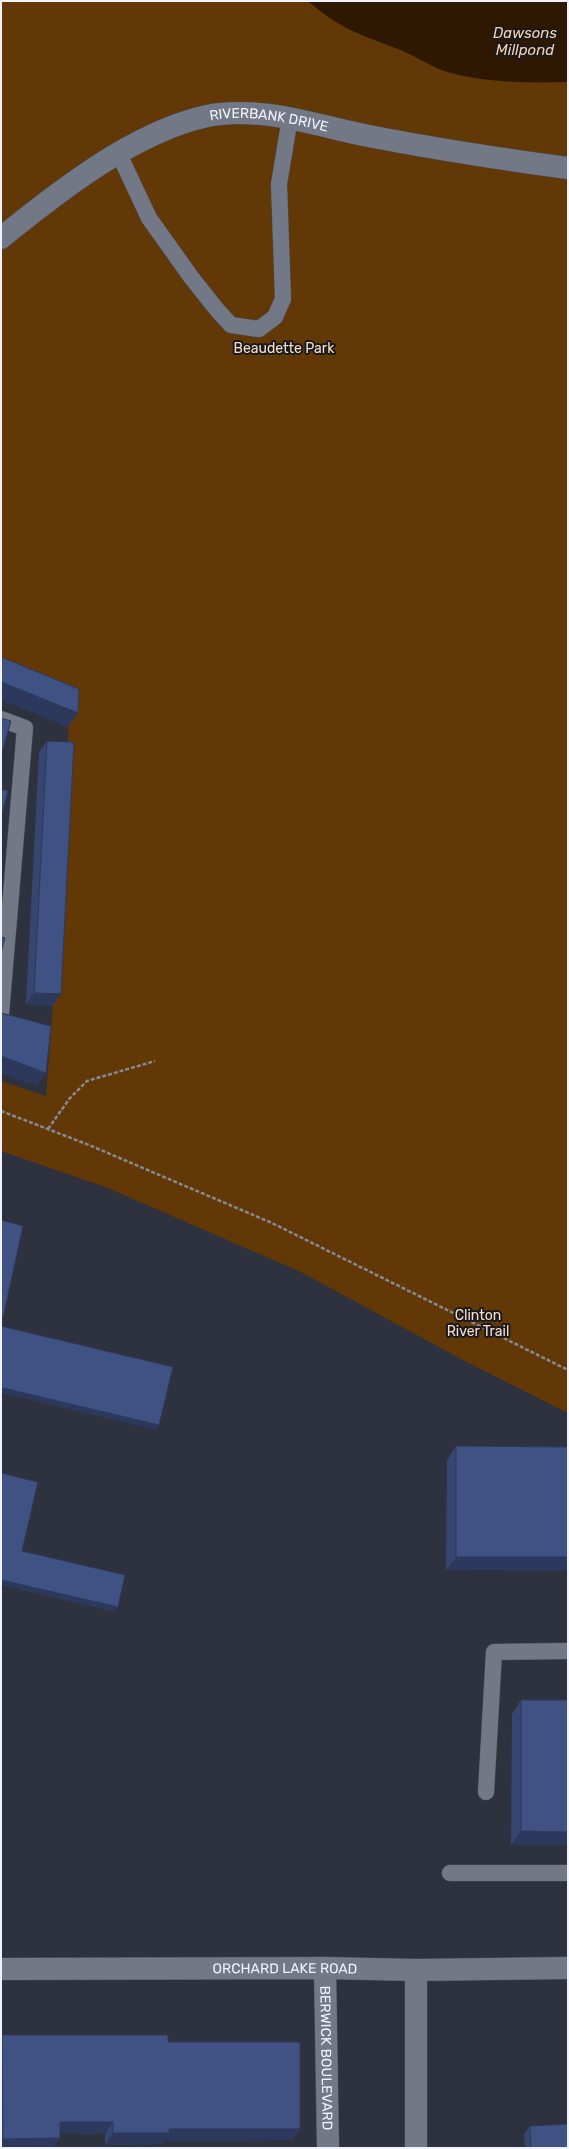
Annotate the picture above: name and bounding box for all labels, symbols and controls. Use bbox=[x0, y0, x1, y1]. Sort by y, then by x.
water label: Dawsons Millpond bbox=[493, 24, 557, 59]
street label: RIVERBANK DRIVE bbox=[208, 105, 330, 136]
park label: Beaudette Park bbox=[234, 340, 335, 357]
park label: Clinton River Trail bbox=[447, 1307, 509, 1340]
street label: ORCHARD LAKE ROAD bbox=[213, 1960, 358, 1978]
street label: BERWICK BOULEVARD bbox=[316, 1986, 336, 2130]

